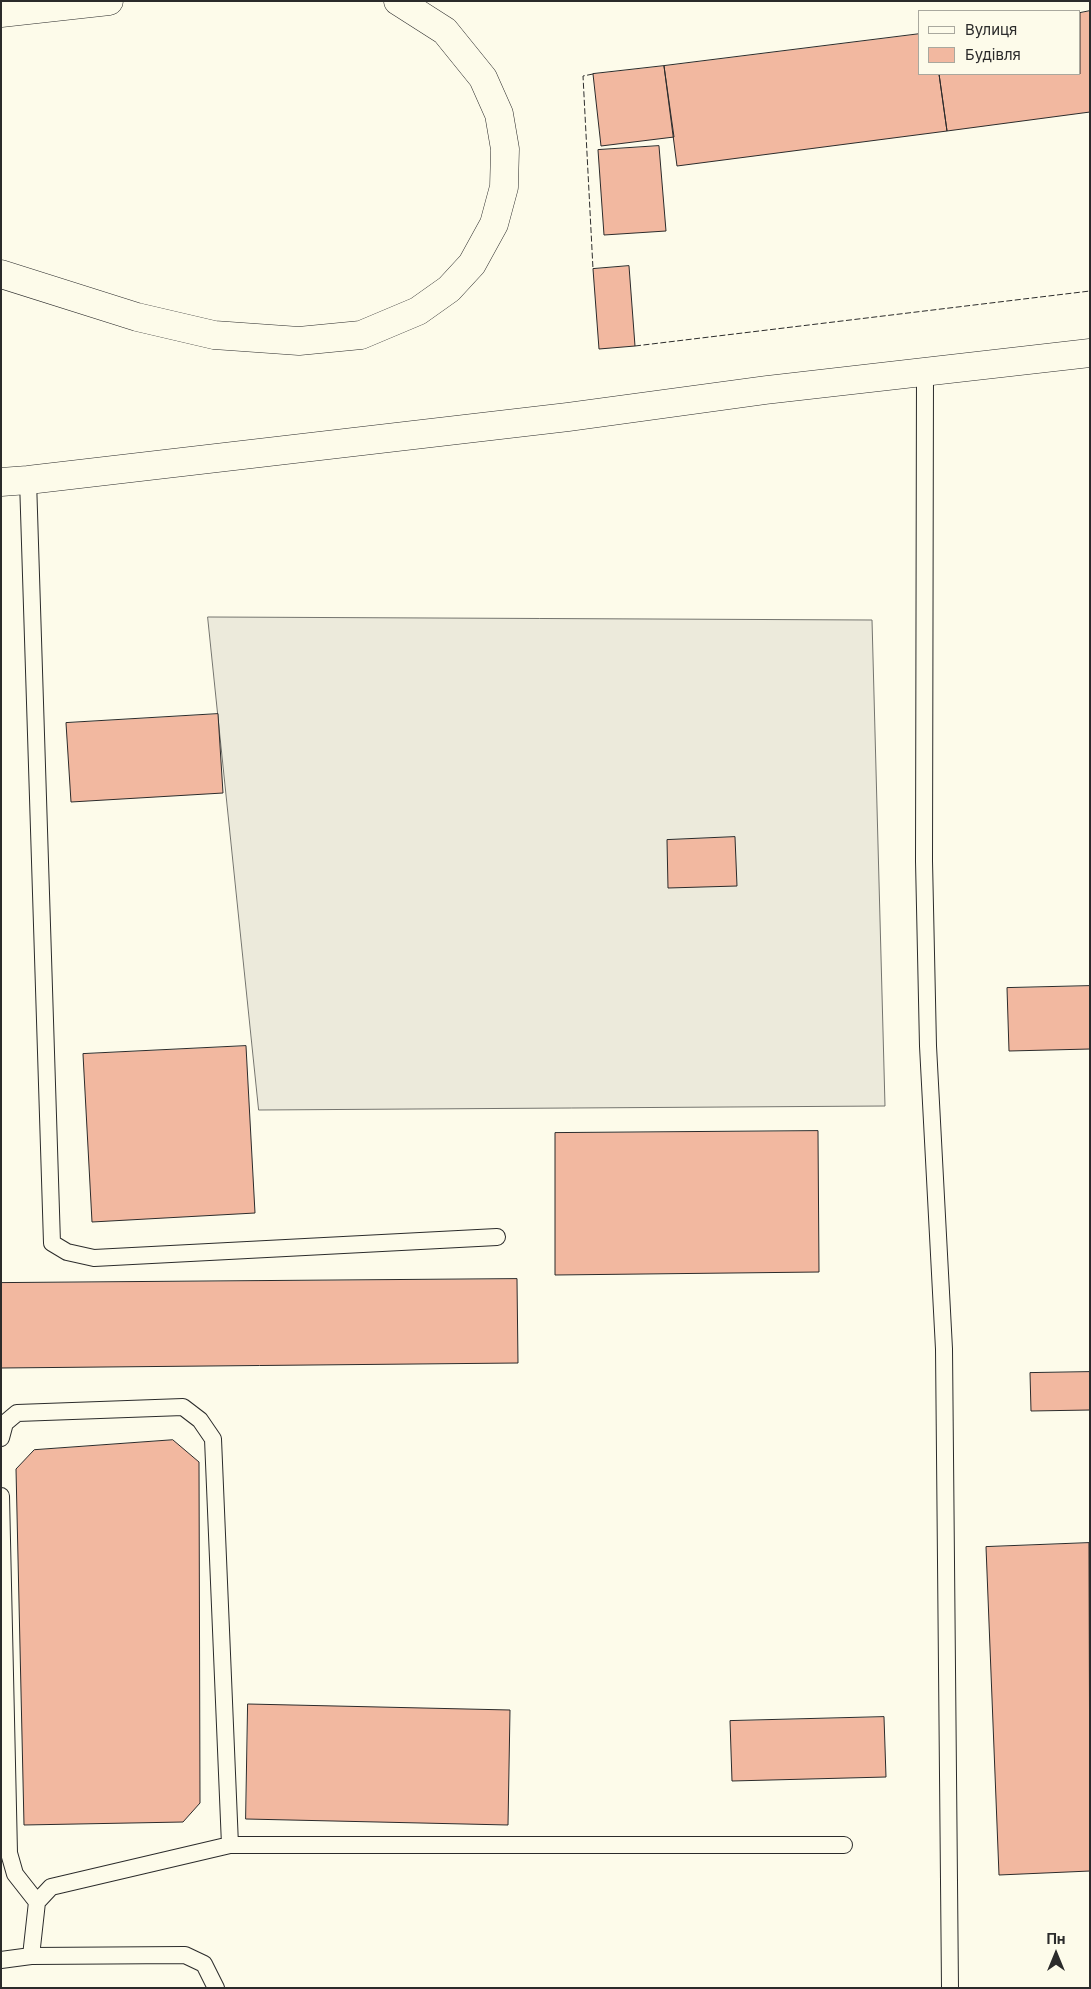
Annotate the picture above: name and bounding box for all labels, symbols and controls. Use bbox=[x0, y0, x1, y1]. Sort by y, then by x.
legend bbox=[918, 10, 1081, 75]
text: Вулиця bbox=[965, 20, 1017, 39]
text: Будівля bbox=[965, 45, 1021, 64]
north arrow bbox=[1031, 1929, 1081, 1979]
text: Пн bbox=[1046, 1930, 1066, 1947]

